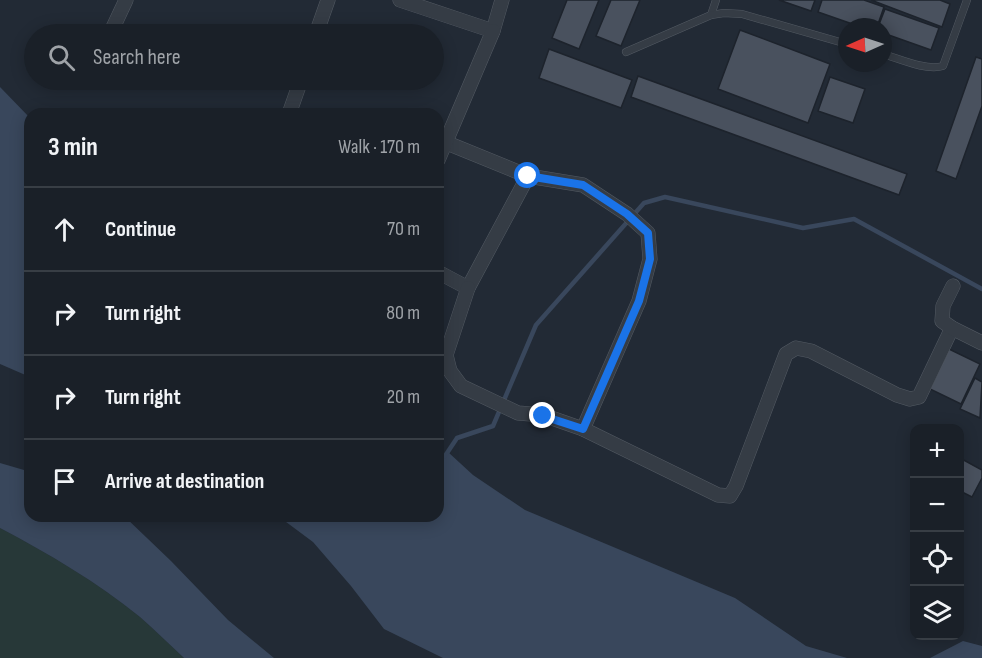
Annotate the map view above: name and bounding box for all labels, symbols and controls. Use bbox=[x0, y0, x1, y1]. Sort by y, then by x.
north arrow bbox=[838, 18, 892, 72]
search box bbox=[24, 24, 444, 90]
icon: search bbox=[45, 41, 78, 74]
text: Search here bbox=[93, 44, 180, 71]
text: 3 min bbox=[48, 132, 98, 163]
text: Walk · 170 m bbox=[338, 135, 420, 159]
route start bbox=[514, 162, 540, 188]
icon: ahead bbox=[48, 213, 81, 246]
text: Continue bbox=[105, 216, 176, 243]
text: 70 m bbox=[387, 217, 420, 241]
icon: right bbox=[48, 297, 81, 330]
text: Turn right bbox=[105, 300, 181, 327]
text: 80 m bbox=[386, 301, 420, 325]
icon: right bbox=[48, 381, 81, 414]
text: Turn right bbox=[105, 384, 181, 411]
text: 20 m bbox=[387, 385, 420, 409]
route end bbox=[529, 402, 555, 428]
map controls bbox=[910, 424, 964, 640]
button: + bbox=[910, 424, 964, 478]
icon: arrive bbox=[48, 465, 81, 498]
text: Arrive at destination bbox=[105, 468, 264, 495]
button: − bbox=[910, 478, 964, 532]
button: locate bbox=[910, 532, 964, 586]
button: layers bbox=[910, 586, 964, 640]

